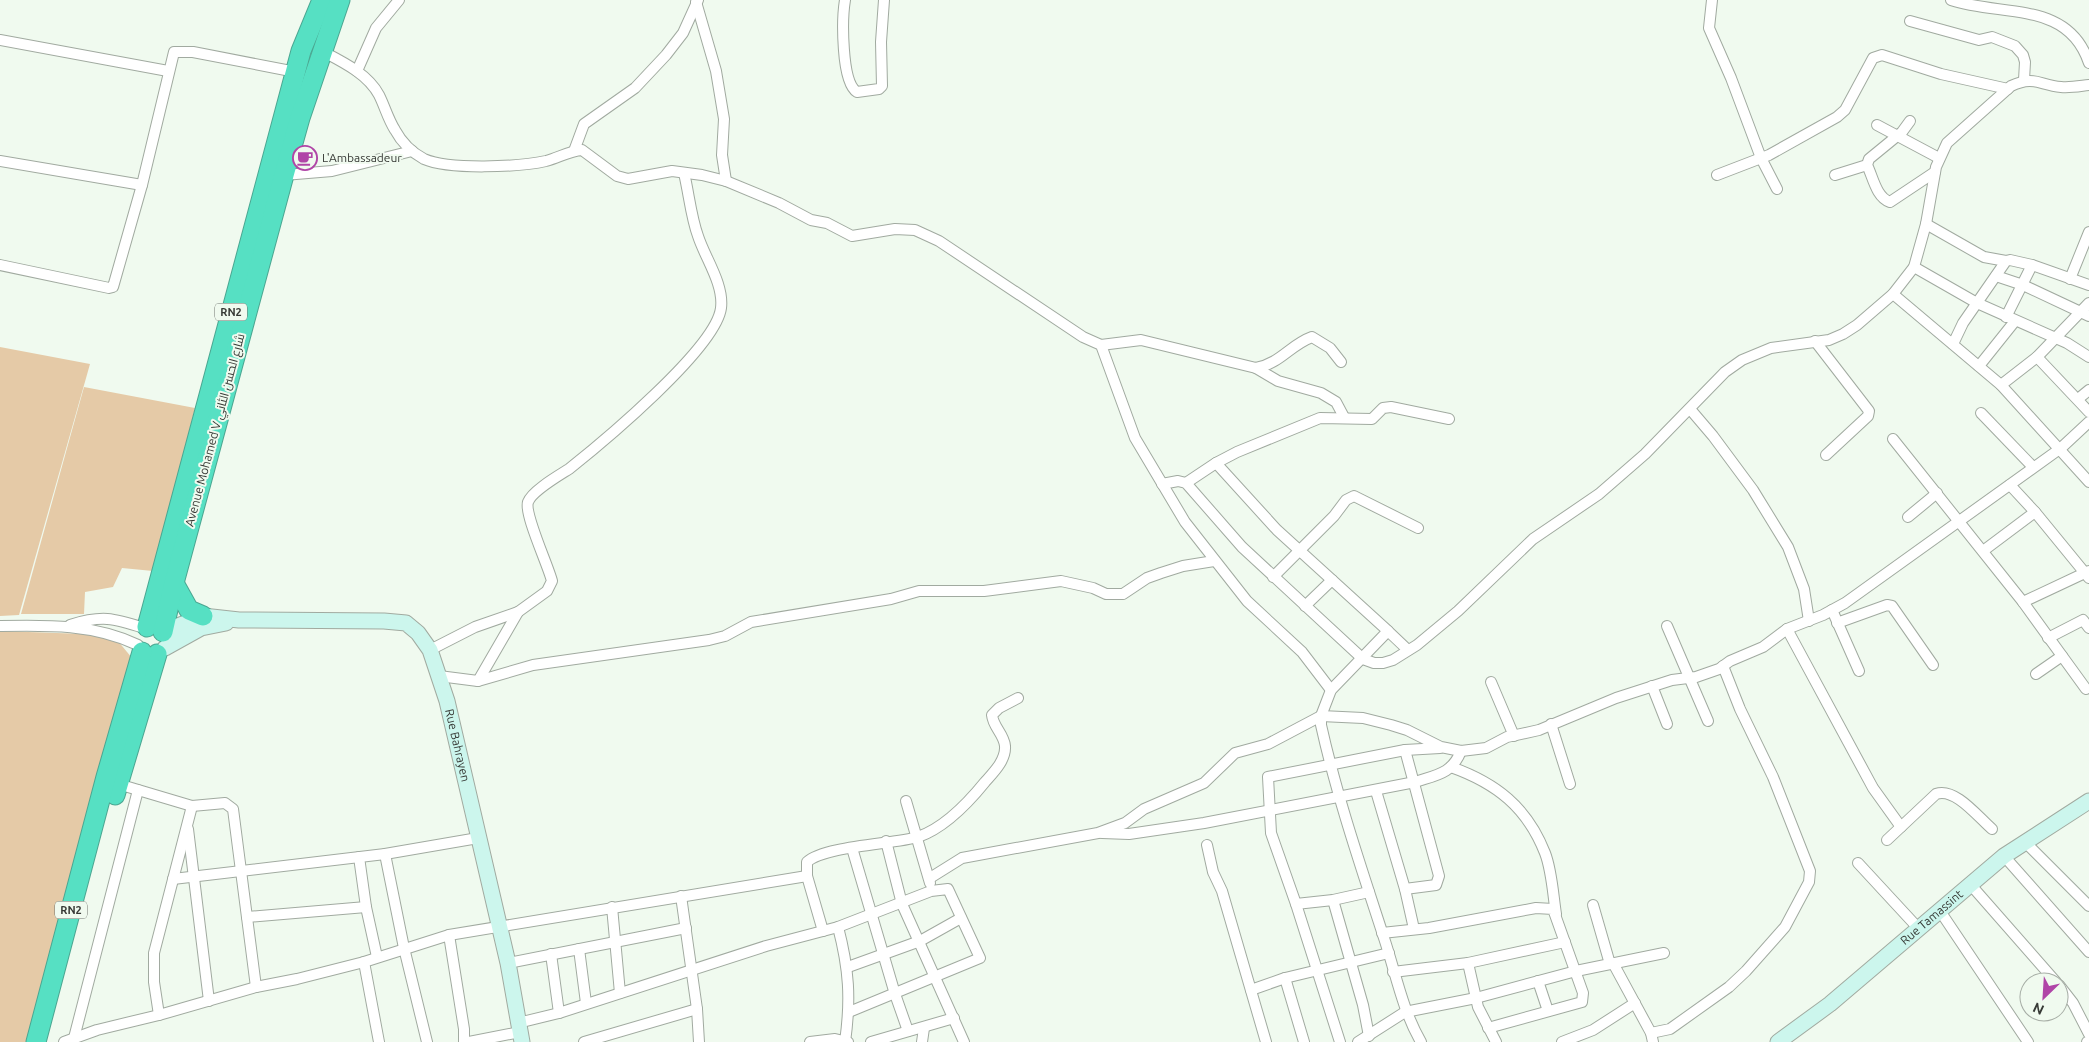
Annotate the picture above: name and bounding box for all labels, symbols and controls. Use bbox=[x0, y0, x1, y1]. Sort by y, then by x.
cafe icon: L'Ambassadeur bbox=[292, 145, 318, 171]
place label: L'Ambassadeur bbox=[322, 151, 402, 164]
road number: RN2 bbox=[215, 304, 247, 320]
street label: Avenue Mohamed V شارع الحسن الثاني bbox=[182, 332, 250, 529]
street label: Rue Bahrayen bbox=[443, 707, 473, 783]
street label: Rue Tamassint bbox=[1898, 887, 1965, 947]
road number: RN2 bbox=[55, 902, 87, 918]
north arrow bbox=[2019, 972, 2069, 1022]
text: N bbox=[2030, 999, 2047, 1018]

